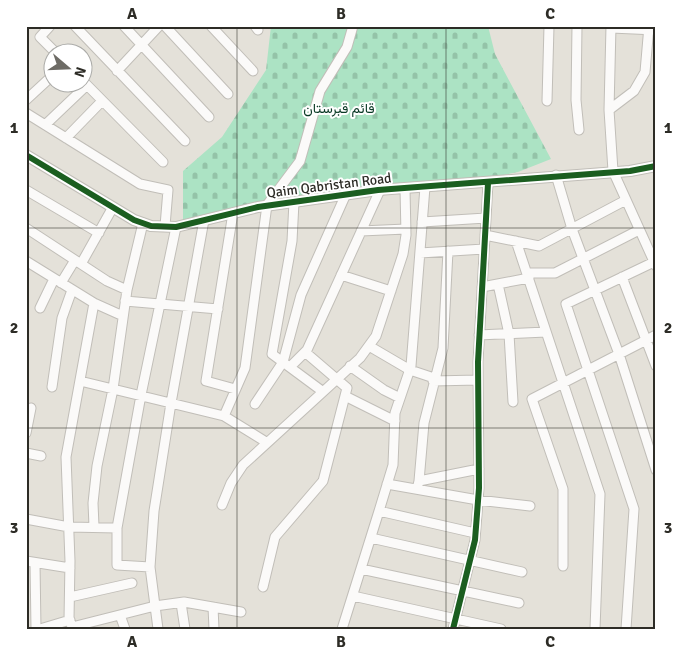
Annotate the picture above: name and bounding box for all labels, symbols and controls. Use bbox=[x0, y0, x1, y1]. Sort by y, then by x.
text: A bbox=[127, 4, 138, 24]
text: B bbox=[336, 4, 346, 24]
text: C bbox=[545, 4, 555, 24]
north arrow bbox=[42, 42, 92, 92]
text: N bbox=[70, 65, 89, 79]
park label: قائم قبرستان bbox=[303, 100, 375, 117]
text: 1 bbox=[10, 118, 19, 138]
text: 1 bbox=[664, 118, 673, 138]
street label: Qaim Qabristan Road bbox=[266, 169, 392, 202]
text: 2 bbox=[10, 318, 18, 338]
text: 2 bbox=[664, 318, 672, 338]
text: 3 bbox=[10, 518, 18, 538]
text: 3 bbox=[664, 518, 672, 538]
text: A bbox=[127, 632, 138, 652]
text: B bbox=[336, 632, 346, 652]
text: C bbox=[545, 632, 555, 652]

